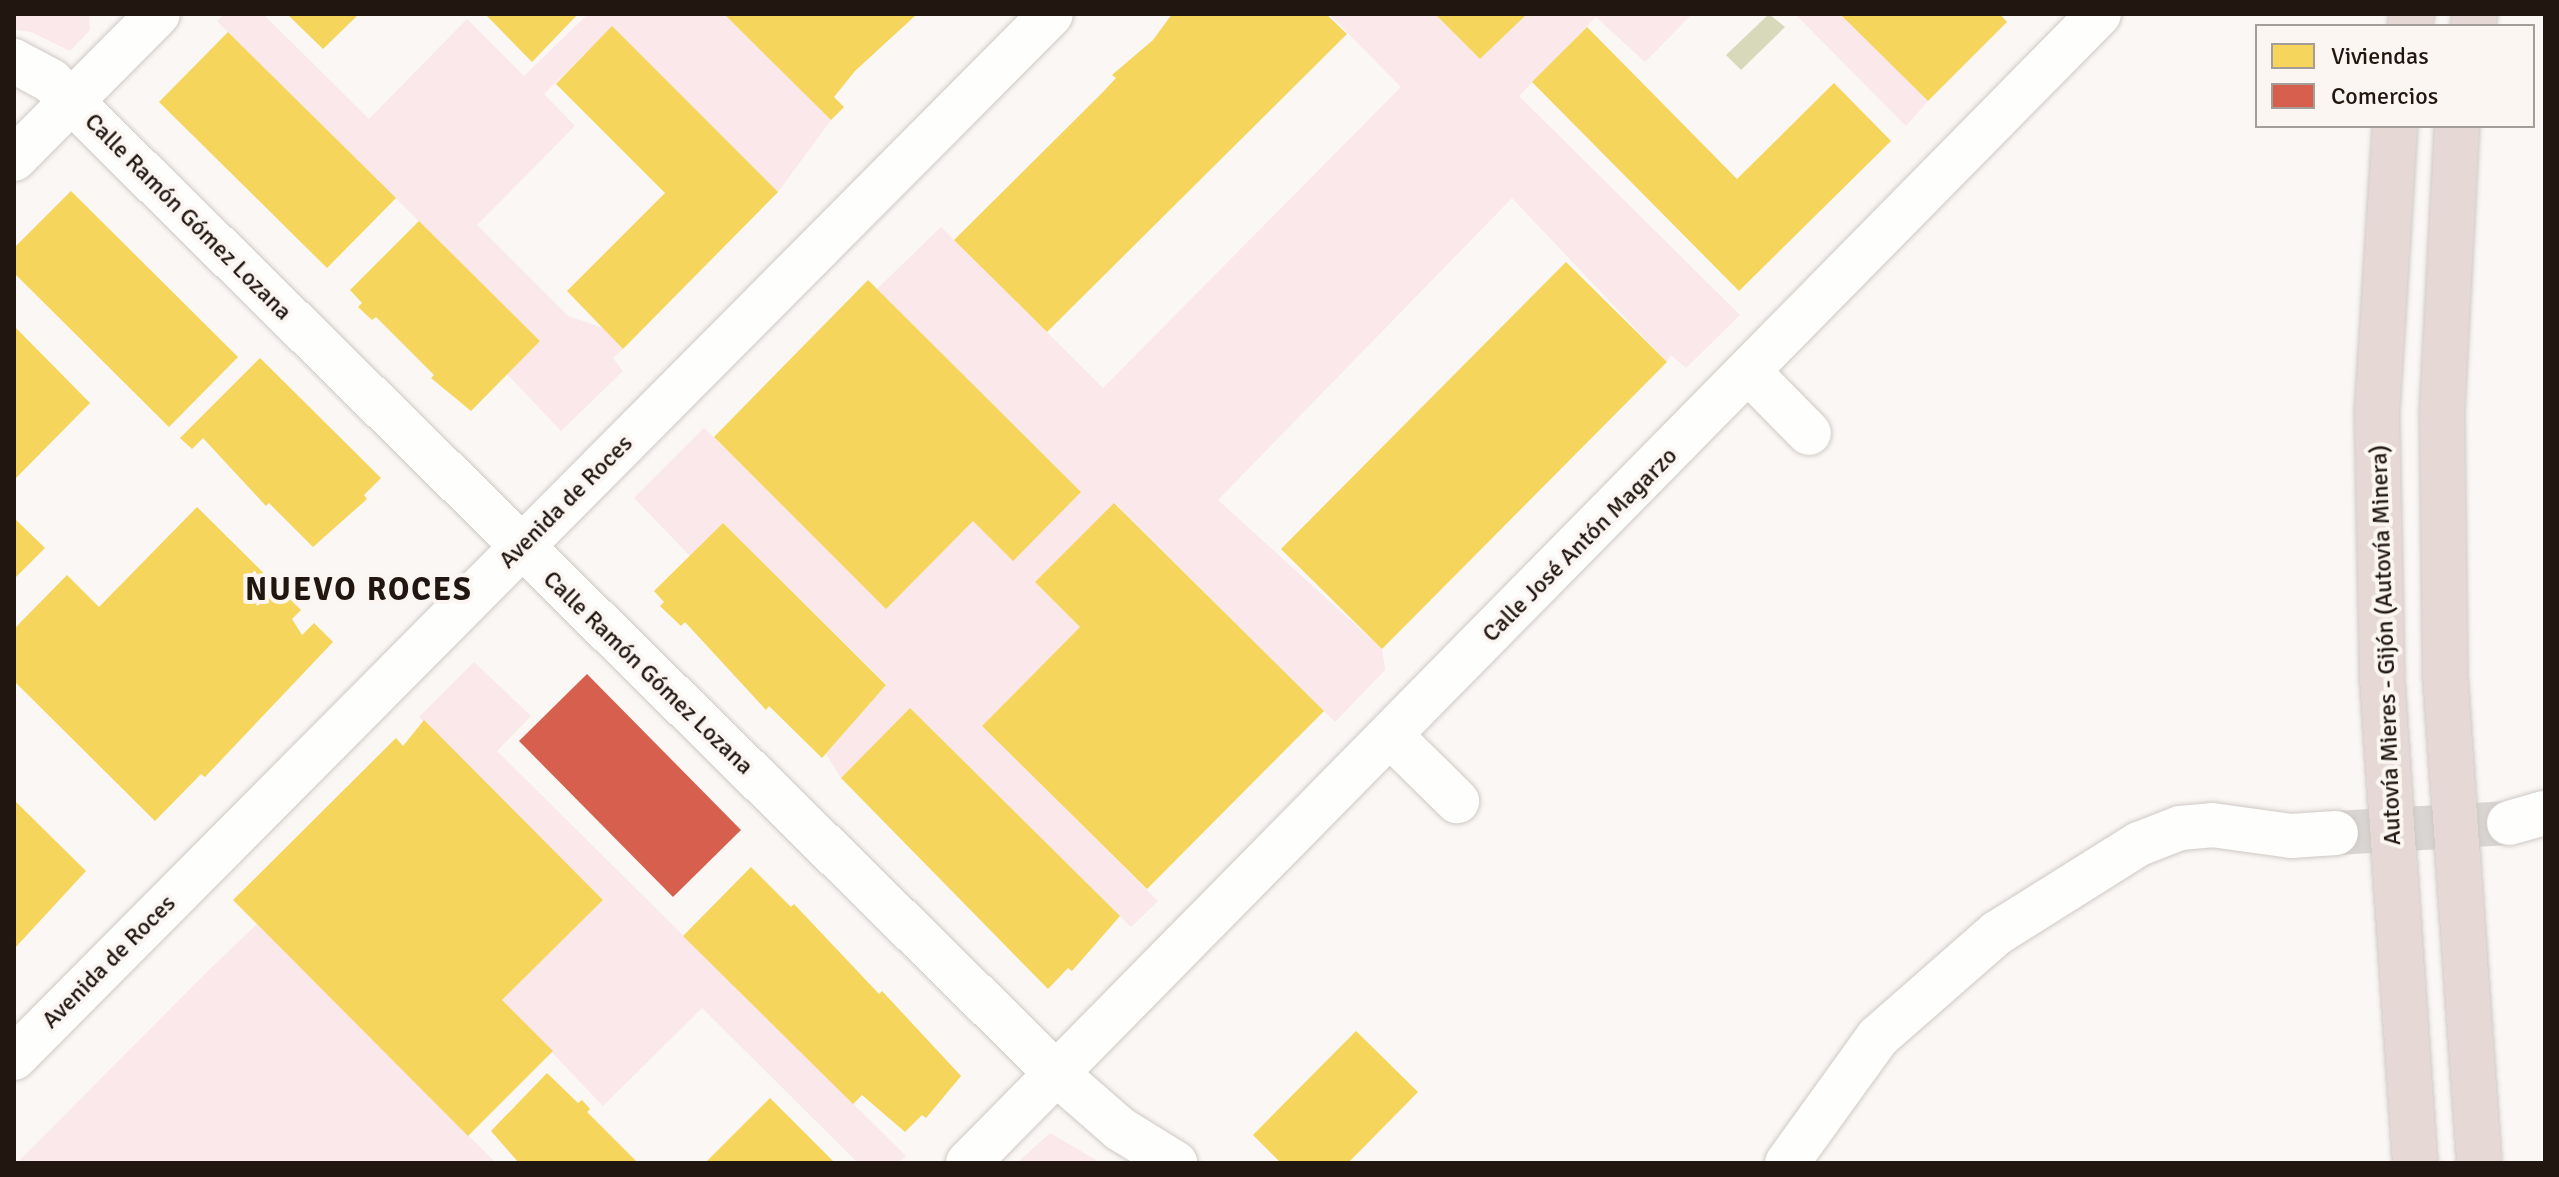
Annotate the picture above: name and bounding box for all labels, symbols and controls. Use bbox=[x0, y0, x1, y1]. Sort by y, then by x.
legend bbox=[2255, 24, 2535, 128]
text: Viviendas bbox=[2331, 41, 2429, 71]
text: Comercios bbox=[2331, 81, 2438, 111]
street label: Calle Ramón Gómez Lozana bbox=[78, 107, 298, 327]
street label: Avenida de Roces bbox=[493, 429, 639, 575]
street label: Calle José Antón Magarzo bbox=[1477, 442, 1683, 648]
street label: Autovía Mieres - Gijón (Autovía Minera) bbox=[2365, 444, 2407, 846]
street label: Calle Ramón Gómez Lozana bbox=[537, 565, 759, 781]
district label: NUEVO ROCES bbox=[245, 571, 473, 609]
street label: Avenida de Roces bbox=[36, 889, 182, 1035]

